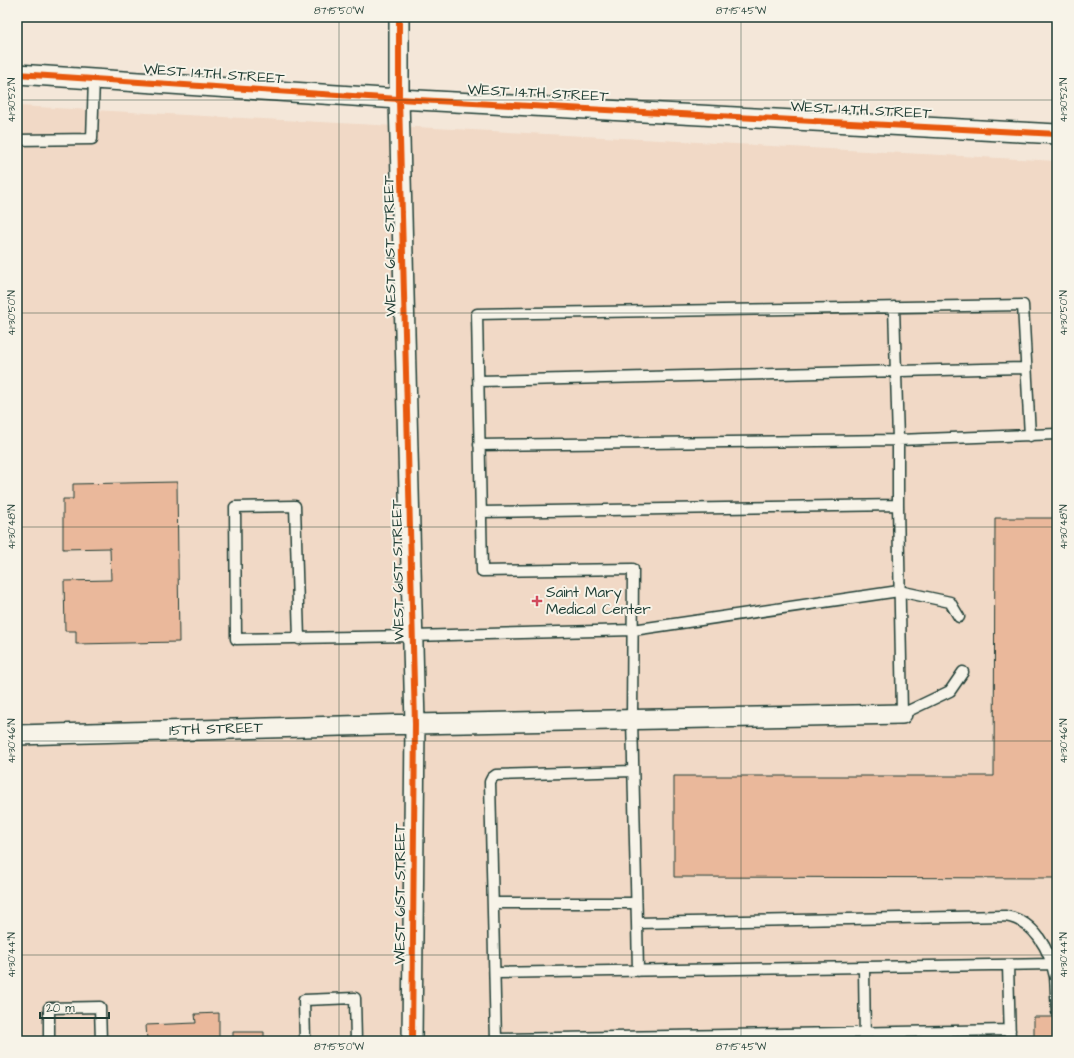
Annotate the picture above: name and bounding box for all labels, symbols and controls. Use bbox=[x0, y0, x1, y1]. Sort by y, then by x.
text: 87°15'50"W bbox=[314, 4, 365, 18]
text: 87°15'45"W bbox=[716, 4, 767, 18]
street label: WEST 14TH STREET bbox=[143, 59, 286, 89]
text: 41°30'52"N bbox=[5, 78, 19, 122]
text: 41°30'52"N bbox=[1057, 78, 1071, 122]
street label: WEST 14TH STREET bbox=[467, 79, 610, 107]
street label: WEST 14TH STREET bbox=[790, 96, 933, 124]
street label: WEST 61ST STREET bbox=[378, 175, 402, 317]
text: 41°30'50"N bbox=[5, 290, 19, 336]
text: 41°30'50"N bbox=[1057, 290, 1071, 336]
street label: WEST 61ST STREET bbox=[386, 499, 410, 641]
text: 41°30'48"N bbox=[5, 504, 19, 550]
text: 41°30'48"N bbox=[1057, 504, 1071, 550]
place label: Saint Mary Medical Center bbox=[546, 582, 651, 620]
marker: Saint Mary Medical Center bbox=[531, 595, 543, 607]
street label: 15TH STREET bbox=[169, 717, 264, 741]
text: 41°30'46"N bbox=[5, 718, 19, 764]
text: 41°30'46"N bbox=[1057, 718, 1071, 764]
street label: WEST 61ST STREET bbox=[390, 823, 411, 965]
text: 41°30'44"N bbox=[5, 932, 19, 978]
text: 41°30'44"N bbox=[1057, 932, 1071, 978]
scale bar bbox=[40, 994, 109, 1020]
text: 20 m bbox=[46, 1000, 75, 1017]
text: 87°15'50"W bbox=[314, 1040, 365, 1054]
text: 87°15'45"W bbox=[716, 1040, 767, 1054]

